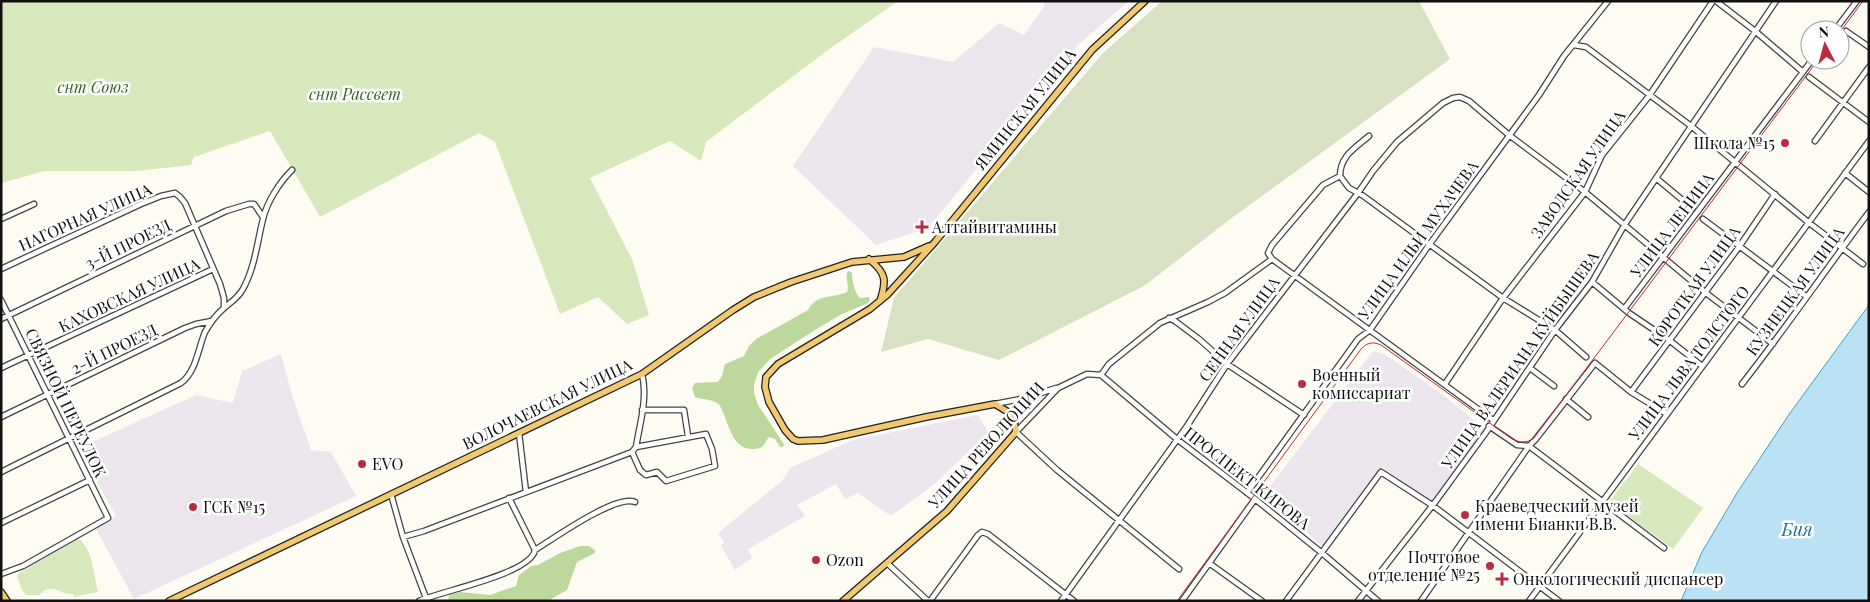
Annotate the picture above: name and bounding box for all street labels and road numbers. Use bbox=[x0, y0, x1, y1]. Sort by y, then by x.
street label: ЯМИНСКАЯ УЛИЦА bbox=[969, 43, 1081, 174]
street label: ЗАВОДСКАЯ УЛИЦА bbox=[1526, 105, 1630, 242]
street label: УЛИЦА ИЛЬИ МУХАЧЕВА bbox=[1352, 155, 1483, 324]
street label: УЛИЦА ЛЕНИНА bbox=[1625, 167, 1719, 282]
street label: НАГОРНАЯ УЛИЦА bbox=[15, 177, 155, 255]
street label: 3-Й ПРОЕЗД bbox=[81, 214, 174, 273]
street label: КОРОТКАЯ УЛИЦА bbox=[1643, 221, 1745, 350]
street label: КУЗНЕЦКАЯ УЛИЦА bbox=[1741, 221, 1849, 359]
street label: УЛИЦА ВАЛЕРИАНА КУЙБЫШЕВА bbox=[1436, 246, 1604, 473]
street label: КАХОВСКАЯ УЛИЦА bbox=[55, 252, 204, 337]
street label: СЕННАЯ УЛИЦА bbox=[1194, 271, 1284, 385]
street label: УЛИЦА ЛЬВА ТОЛСТОГО bbox=[1623, 281, 1754, 445]
street label: 2-Й ПРОЕЗД bbox=[67, 319, 160, 378]
street label: СВЯЗНОЙ ПЕРЕУЛОК bbox=[21, 324, 112, 481]
street label: ВОЛОЧАЕВСКАЯ УЛИЦА bbox=[459, 353, 636, 454]
street label: УЛИЦА РЕВОЛЮЦИИ bbox=[922, 377, 1048, 513]
street label: ПРОСПЕКТ КИРОВА bbox=[1180, 422, 1316, 534]

